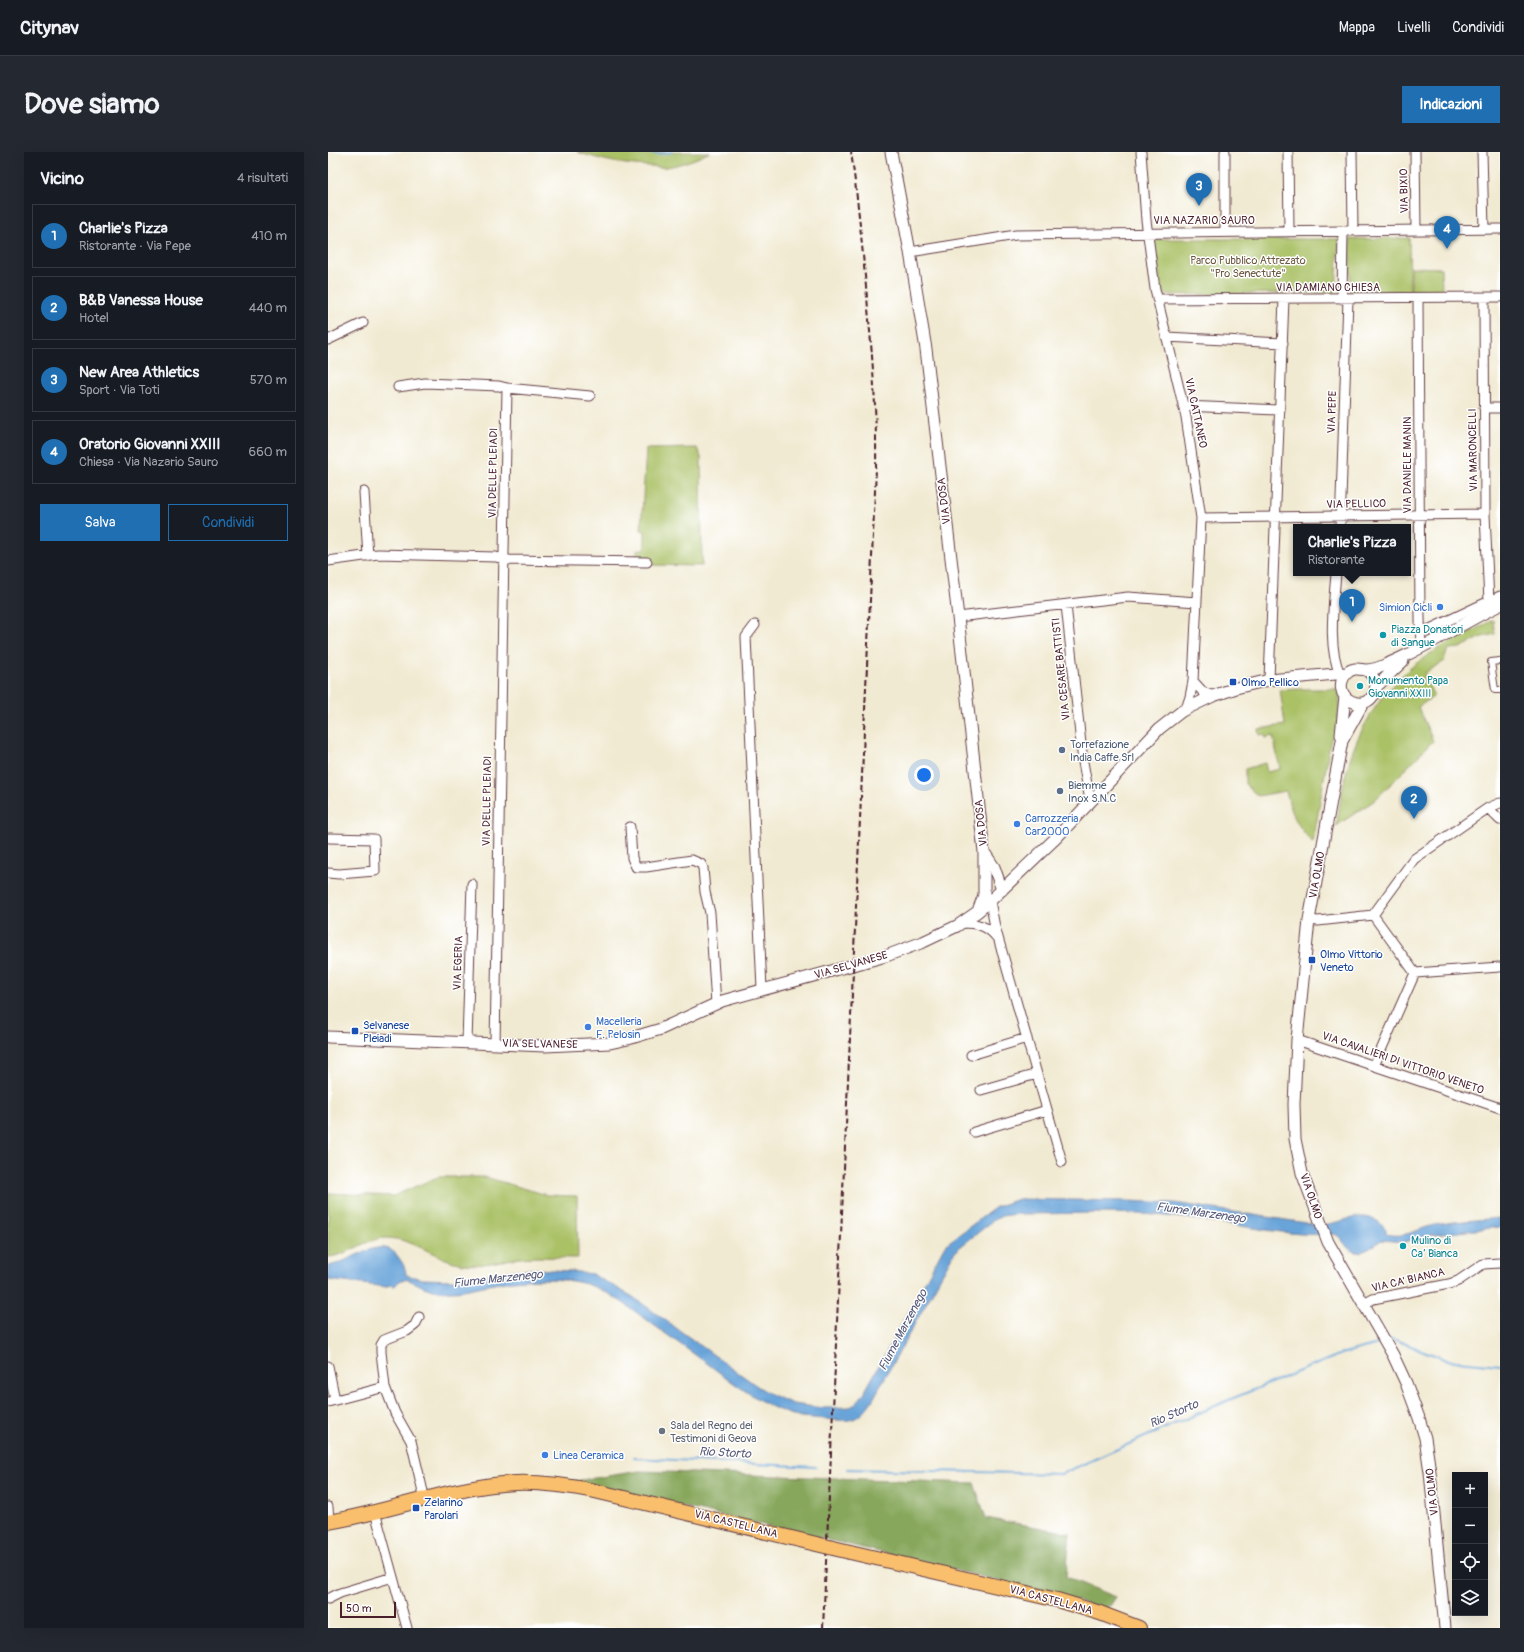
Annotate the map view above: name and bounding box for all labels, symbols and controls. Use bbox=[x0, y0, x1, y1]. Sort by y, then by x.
text: Citynav bbox=[20, 16, 79, 40]
text: Mappa bbox=[1339, 19, 1375, 36]
text: Livelli bbox=[1397, 19, 1430, 36]
text: Condividi bbox=[1452, 19, 1504, 36]
button: Indicazioni bbox=[1402, 86, 1500, 123]
text: Dove siamo bbox=[24, 87, 160, 122]
text: Vicino bbox=[40, 168, 84, 189]
street label: VIA BIXIO bbox=[1397, 168, 1411, 214]
text: 4 risultati bbox=[237, 170, 288, 186]
pin: 3 bbox=[1186, 173, 1212, 206]
street label: VIA NAZARIO SAURO bbox=[1153, 214, 1255, 227]
pin: 4 bbox=[1434, 216, 1460, 249]
text: Charlie's Pizza bbox=[79, 219, 168, 238]
text: 1 bbox=[51, 228, 57, 244]
text: 410 m bbox=[251, 228, 287, 244]
text: Ristorante · Via Pepe bbox=[79, 238, 191, 254]
park label: Parco Pubblico Attrezato "Pro Senectute" bbox=[1190, 254, 1306, 280]
street label: VIA DAMIANO CHIESA bbox=[1276, 281, 1380, 294]
text: B&B Vanessa House bbox=[79, 291, 203, 310]
text: 2 bbox=[50, 300, 58, 316]
text: 440 m bbox=[249, 300, 287, 316]
text: Hotel bbox=[79, 310, 109, 326]
text: New Area Athletics bbox=[79, 363, 199, 382]
text: 3 bbox=[50, 372, 58, 388]
text: 570 m bbox=[250, 372, 287, 388]
street label: VIA CATTANEO bbox=[1182, 377, 1210, 449]
text: Sport · Via Toti bbox=[79, 382, 160, 398]
street label: VIA PEPE bbox=[1325, 390, 1339, 434]
street label: VIA MARONCELLI bbox=[1466, 408, 1480, 492]
street label: VIA DANIELE MANIN bbox=[1401, 417, 1414, 513]
street label: VIA DELLE PLEIADI bbox=[486, 428, 500, 518]
text: Oratorio Giovanni XXIII bbox=[79, 435, 220, 454]
text: 4 bbox=[50, 444, 58, 460]
text: 660 m bbox=[249, 444, 287, 460]
text: Chiesa · Via Nazario Sauro bbox=[79, 454, 218, 470]
street label: VIA DOSA bbox=[935, 477, 953, 525]
street label: VIA PELLICO bbox=[1326, 497, 1386, 511]
button: Salva bbox=[40, 504, 160, 541]
button: Condividi bbox=[168, 504, 288, 541]
popup bbox=[1293, 524, 1411, 576]
text: Charlie's Pizza bbox=[1308, 533, 1396, 552]
text: Ristorante bbox=[1308, 552, 1365, 568]
pin: 1 bbox=[1339, 589, 1365, 622]
place label: Simion Cicli bbox=[1379, 601, 1432, 614]
marker: Simion Cicli bbox=[1435, 602, 1445, 612]
street label: VIA CESARE BATTISTI bbox=[1049, 617, 1073, 721]
place label: Piazza Donatori di Sangue bbox=[1391, 623, 1463, 649]
marker: Piazza Donatori di Sangue bbox=[1378, 630, 1388, 640]
place label: Monumento Papa Giovanni XXIII bbox=[1368, 674, 1448, 700]
place label: Olmo Pellico bbox=[1241, 676, 1299, 689]
marker: Olmo Pellico bbox=[1228, 677, 1238, 687]
marker: Monumento Papa Giovanni XXIII bbox=[1355, 681, 1365, 691]
place label: Torrefazione India Caffe Srl bbox=[1070, 738, 1134, 764]
marker: Torrefazione India Caffe Srl bbox=[1057, 745, 1067, 755]
street label: VIA DELLE PLEIADI bbox=[480, 756, 494, 846]
your location bbox=[914, 765, 934, 785]
place label: Biemme Inox S.N.C bbox=[1068, 779, 1116, 805]
marker: Biemme Inox S.N.C bbox=[1055, 786, 1065, 796]
pin: 2 bbox=[1401, 786, 1427, 819]
street label: VIA DOSA bbox=[972, 799, 990, 847]
place label: Carrozzeria Car2000 bbox=[1025, 812, 1078, 838]
marker: Carrozzeria Car2000 bbox=[1012, 819, 1022, 829]
street label: VIA OLMO bbox=[1306, 851, 1328, 899]
street label: VIA EGERIA bbox=[451, 936, 465, 990]
street label: VIA SELVANESE bbox=[813, 948, 889, 982]
place label: Olmo Vittorio Veneto bbox=[1320, 948, 1383, 974]
marker: Olmo Vittorio Veneto bbox=[1307, 955, 1317, 965]
place label: Macelleria F. Pelosin bbox=[596, 1015, 642, 1041]
place label: Selvanese Pleiadi bbox=[363, 1019, 410, 1045]
marker: Macelleria F. Pelosin bbox=[583, 1022, 593, 1032]
marker: Selvanese Pleiadi bbox=[350, 1026, 360, 1036]
street label: VIA CAVALIERI DI VITTORIO VENETO bbox=[1320, 1029, 1486, 1097]
street label: VIA SELVANESE bbox=[502, 1037, 578, 1051]
street label: VIA OLMO bbox=[1297, 1172, 1325, 1220]
water label: Fiume Marzenego bbox=[1155, 1199, 1248, 1227]
place label: Mulino di Ca’ Bianca bbox=[1411, 1234, 1458, 1260]
marker: Mulino di Ca’ Bianca bbox=[1398, 1241, 1408, 1251]
street label: VIA CA' BIANCA bbox=[1370, 1265, 1446, 1295]
water label: Fiume Marzenego bbox=[453, 1267, 545, 1291]
water label: Fiume Marzenego bbox=[875, 1285, 931, 1373]
water label: Rio Storto bbox=[1147, 1396, 1202, 1431]
place label: Sala del Regno dei Testimoni di Geova bbox=[670, 1419, 756, 1445]
marker: Sala del Regno dei Testimoni di Geova bbox=[657, 1426, 667, 1436]
water label: Rio Storto bbox=[699, 1444, 753, 1462]
place label: Linea Ceramica bbox=[553, 1449, 624, 1462]
marker: Linea Ceramica bbox=[540, 1450, 550, 1460]
street label: VIA OLMO bbox=[1423, 1468, 1441, 1516]
map controls bbox=[1452, 1472, 1488, 1616]
button: + bbox=[1452, 1472, 1488, 1508]
place label: Zelarino Parolari bbox=[424, 1496, 463, 1522]
marker: Zelarino Parolari bbox=[411, 1503, 421, 1513]
street label: VIA CASTELLANA bbox=[693, 1507, 779, 1541]
button: − bbox=[1452, 1508, 1488, 1544]
button: locate bbox=[1452, 1544, 1488, 1580]
button: layers bbox=[1452, 1580, 1488, 1616]
street label: VIA CASTELLANA bbox=[1008, 1583, 1094, 1617]
scale bar bbox=[340, 1600, 396, 1619]
text: 50 m bbox=[346, 1602, 372, 1615]

